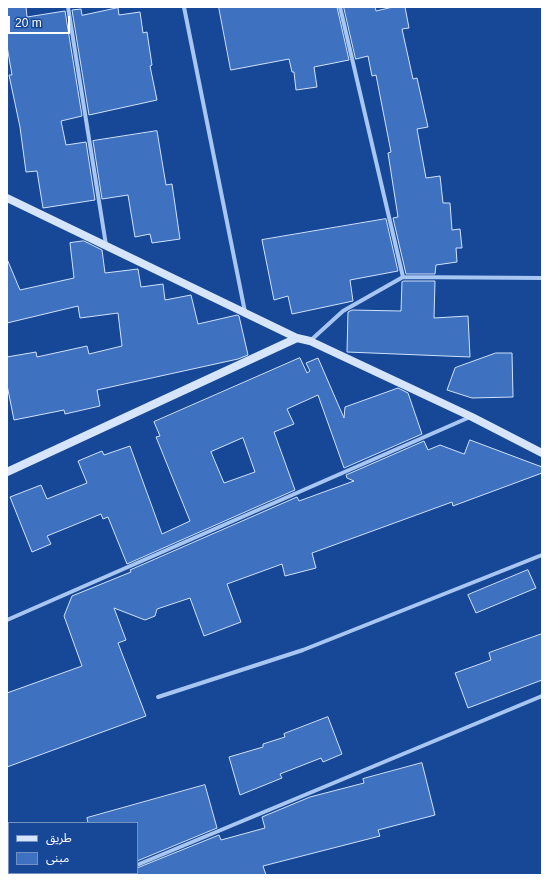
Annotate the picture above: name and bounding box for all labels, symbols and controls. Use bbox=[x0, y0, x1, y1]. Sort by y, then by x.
scale bar bbox=[10, 8, 72, 34]
text: 20 m bbox=[15, 16, 42, 30]
legend bbox=[8, 822, 138, 874]
text: طريق bbox=[46, 831, 72, 845]
text: مبنى bbox=[46, 851, 69, 865]

